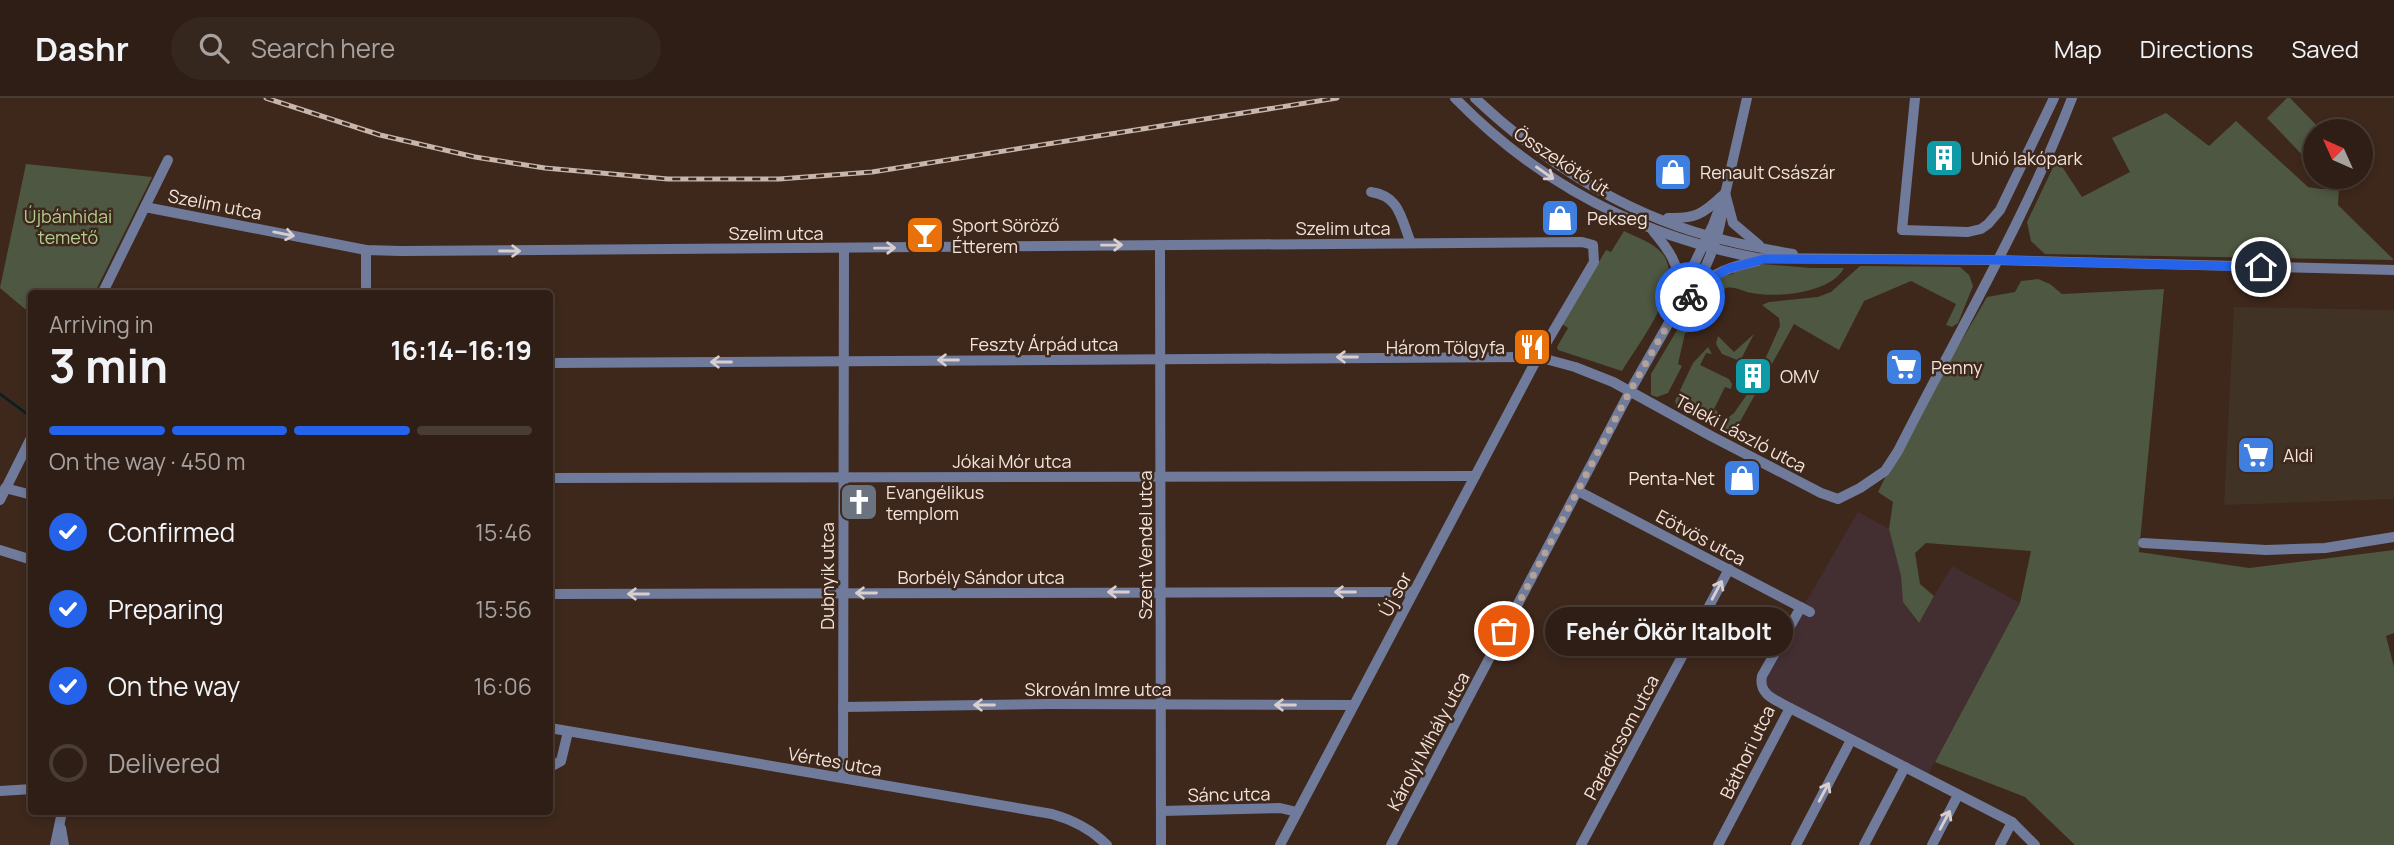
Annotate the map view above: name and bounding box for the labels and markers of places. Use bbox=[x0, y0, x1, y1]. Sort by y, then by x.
building icon: Unió lakópark bbox=[1923, 137, 1965, 179]
place label: Unió lakópark bbox=[1971, 146, 2084, 170]
shop icon: Renault Császár bbox=[1652, 151, 1694, 193]
place label: Renault Császár bbox=[1700, 160, 1836, 184]
shop icon: Pekseg bbox=[1539, 197, 1581, 239]
place label: Pekseg bbox=[1587, 206, 1648, 230]
place label: Sport Söröző Étterem bbox=[952, 213, 1060, 258]
bar icon: Sport Söröző Étterem bbox=[904, 214, 946, 256]
pin bbox=[2231, 237, 2291, 297]
restaurant icon: Három Tölgyfa bbox=[1511, 326, 1553, 368]
place label: Három Tölgyfa bbox=[1386, 335, 1505, 359]
supermarket icon: Penny bbox=[1883, 346, 1925, 388]
building icon: OMV bbox=[1732, 355, 1774, 397]
place label: Penny bbox=[1931, 355, 1983, 379]
place label: OMV bbox=[1780, 364, 1819, 388]
supermarket icon: Aldi bbox=[2235, 434, 2277, 476]
place label: Aldi bbox=[2283, 443, 2313, 467]
shop icon: Penta-Net bbox=[1721, 457, 1763, 499]
place label: Penta-Net bbox=[1628, 466, 1715, 490]
place label: Evangélikus templom bbox=[886, 480, 984, 525]
church icon: Evangélikus templom bbox=[838, 481, 880, 523]
pin bbox=[1474, 601, 1534, 661]
callout: Fehér Ökör Italbolt bbox=[1546, 606, 1795, 656]

